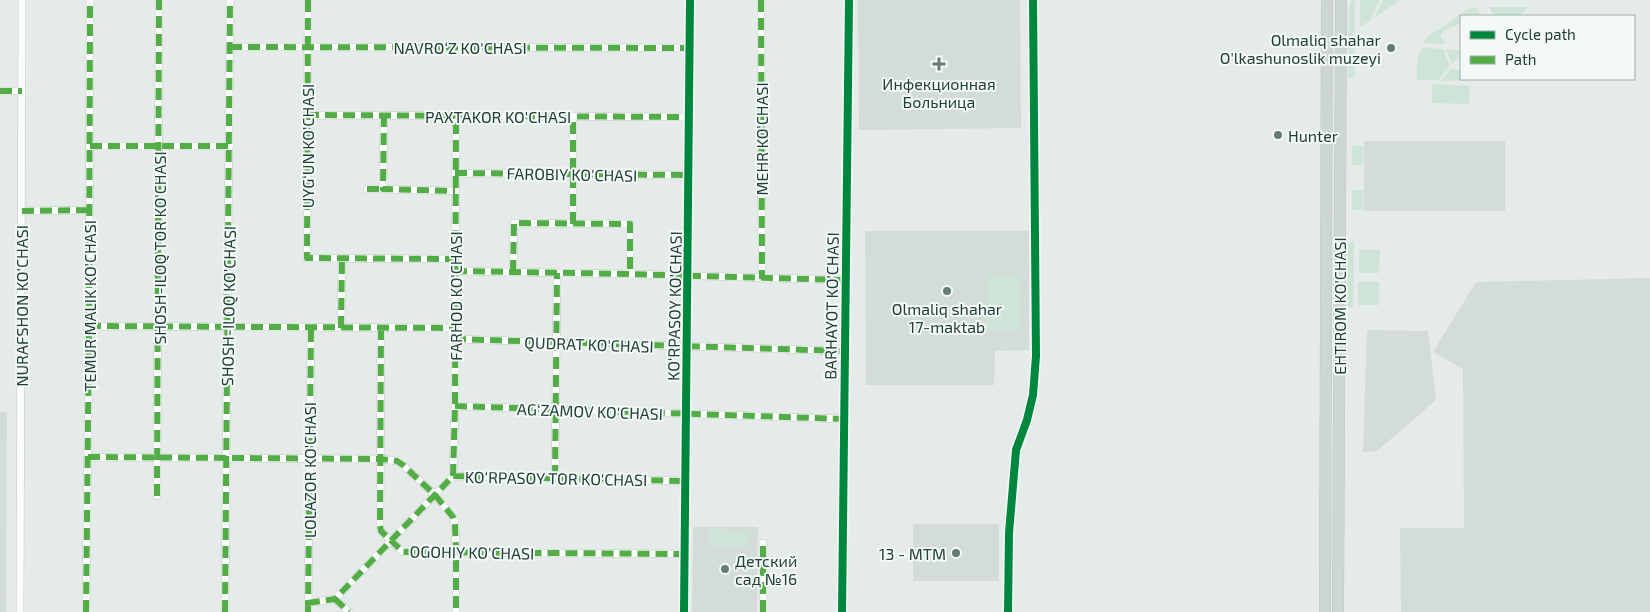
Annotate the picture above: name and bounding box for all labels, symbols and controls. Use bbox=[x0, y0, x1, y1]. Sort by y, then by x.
legend bbox=[1460, 15, 1635, 80]
text: Cycle path bbox=[1505, 25, 1576, 43]
place label: Olmaliq shahar O'lkashunoslik muzeyi bbox=[1220, 30, 1382, 67]
street label: NAVRO‘Z KO'CHASI bbox=[393, 38, 527, 57]
marker: Olmaliq shahar O'lkashunoslik muzeyi bbox=[1385, 42, 1397, 54]
text: Path bbox=[1505, 50, 1536, 68]
marker: Инфекционная Больница bbox=[932, 57, 946, 71]
place label: Инфекционная Больница bbox=[882, 74, 996, 111]
street label: MEHR KO'CHASI bbox=[752, 82, 771, 196]
street label: UYG‘UN KO'CHASI bbox=[298, 84, 317, 208]
street label: PAXTAKOR KO'CHASI bbox=[425, 107, 571, 126]
place label: Hunter bbox=[1288, 126, 1339, 145]
marker: Hunter bbox=[1272, 129, 1284, 141]
street label: SHOSH-ILOQ TOR KO'CHASI bbox=[150, 151, 170, 345]
street label: FAROBIY KO'CHASI bbox=[506, 163, 638, 185]
street label: TEMUR MALIK KO'CHASI bbox=[80, 220, 99, 392]
street label: NURAFSHON KO'CHASI bbox=[12, 225, 31, 387]
street label: SHOSH-ILOQ KO'CHASI bbox=[217, 226, 240, 386]
street label: FARHOD KO'CHASI bbox=[446, 231, 465, 361]
street label: KO‘RPASOY KO'CHASI bbox=[663, 231, 685, 381]
street label: BARHAYOT KO'CHASI bbox=[820, 232, 842, 380]
street label: EHTIROM KO'CHASI bbox=[1330, 237, 1349, 375]
marker: Olmaliq shahar 17-maktab bbox=[941, 285, 953, 297]
place label: Olmaliq shahar 17-maktab bbox=[892, 299, 1003, 336]
street label: QUDRAT KO'CHASI bbox=[524, 332, 654, 357]
street label: AG‘ZAMOV KO'CHASI bbox=[517, 399, 663, 423]
street label: LOLAZOR KO'CHASI bbox=[300, 402, 319, 538]
street label: KO‘RPASOY TOR KO'CHASI bbox=[465, 467, 647, 489]
street label: OGOHIY KO'CHASI bbox=[410, 541, 534, 563]
place label: 13 - MTM bbox=[879, 544, 946, 563]
marker: 13 - MTM bbox=[950, 547, 962, 559]
place label: Детский сад №16 bbox=[735, 551, 797, 588]
marker: Детский сад №16 bbox=[719, 563, 731, 575]

